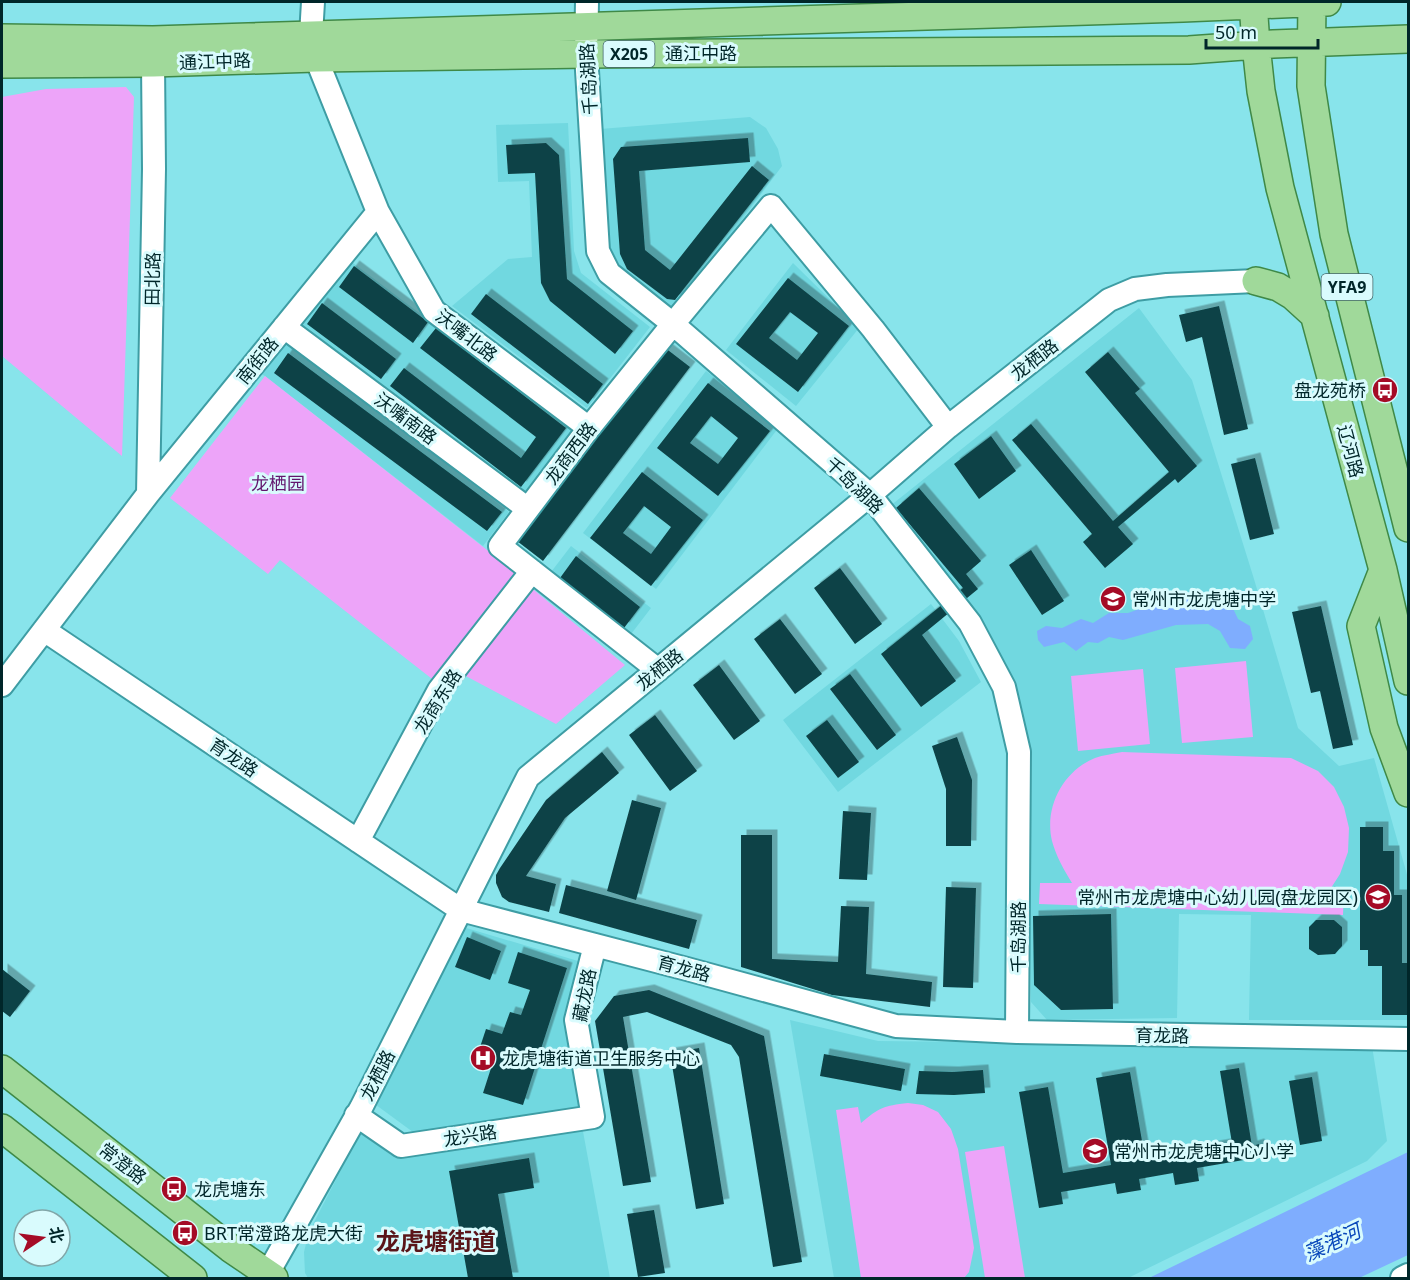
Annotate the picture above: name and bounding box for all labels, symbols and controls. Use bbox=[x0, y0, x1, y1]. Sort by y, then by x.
scale bar bbox=[1206, 12, 1318, 50]
text: 50 m bbox=[1215, 20, 1257, 44]
road number: X205 bbox=[604, 41, 654, 67]
street label: 通江中路 bbox=[665, 41, 737, 65]
street label: 千岛湖路 bbox=[574, 42, 602, 116]
street label: 通江中路 bbox=[179, 48, 251, 74]
street label: 田北路 bbox=[140, 252, 164, 306]
road number: YFA9 bbox=[1322, 274, 1372, 300]
street label: 沃嘴北路 bbox=[431, 303, 503, 367]
street label: 南街路 bbox=[231, 331, 283, 389]
street label: 龙栖路 bbox=[1005, 333, 1063, 385]
bus stop icon: 盘龙苑桥 bbox=[1370, 375, 1400, 405]
place label: 盘龙苑桥 bbox=[1294, 378, 1366, 402]
street label: 沃嘴南路 bbox=[370, 387, 442, 449]
street label: 龙商西路 bbox=[539, 417, 601, 489]
street label: 辽河路 bbox=[1332, 422, 1370, 480]
street label: 千岛湖路 bbox=[821, 451, 889, 519]
park label: 龙栖园 bbox=[251, 471, 305, 495]
school or university icon: 常州市龙虎塘中学 bbox=[1098, 584, 1128, 614]
place label: 常州市龙虎塘中学 bbox=[1132, 587, 1276, 611]
street label: 龙栖路 bbox=[630, 643, 688, 695]
street label: 龙商东路 bbox=[408, 664, 466, 738]
street label: 育龙路 bbox=[205, 732, 263, 782]
school or university icon: 常州市龙虎塘中心幼儿园(盘龙园区) bbox=[1363, 882, 1393, 912]
place label: 常州市龙虎塘中心幼儿园(盘龙园区) bbox=[1077, 885, 1358, 909]
street label: 千岛湖路 bbox=[1006, 901, 1030, 973]
street label: 育龙路 bbox=[655, 949, 713, 987]
street label: 藏龙路 bbox=[567, 966, 601, 1024]
street label: 育龙路 bbox=[1135, 1023, 1189, 1047]
hospital icon: 龙虎塘街道卫生服务中心 bbox=[468, 1043, 498, 1073]
street label: 龙栖路 bbox=[354, 1045, 400, 1105]
place label: 龙虎塘街道卫生服务中心 bbox=[502, 1046, 700, 1070]
street label: 龙兴路 bbox=[441, 1119, 499, 1151]
school or university icon: 常州市龙虎塘中心小学 bbox=[1080, 1136, 1110, 1166]
street label: 常澄路 bbox=[94, 1137, 152, 1189]
place label: 常州市龙虎塘中心小学 bbox=[1114, 1139, 1294, 1163]
bus stop icon: 龙虎塘东 bbox=[159, 1174, 189, 1204]
place label: 龙虎塘东 bbox=[194, 1177, 266, 1201]
north arrow bbox=[12, 1208, 72, 1268]
water label: 藻港河 bbox=[1299, 1215, 1369, 1267]
bus stop icon: BRT常澄路龙虎大街 bbox=[170, 1218, 200, 1248]
place label: BRT常澄路龙虎大街 bbox=[204, 1221, 363, 1245]
text: 北 bbox=[44, 1224, 69, 1245]
district label: 龙虎塘街道 bbox=[376, 1224, 496, 1257]

